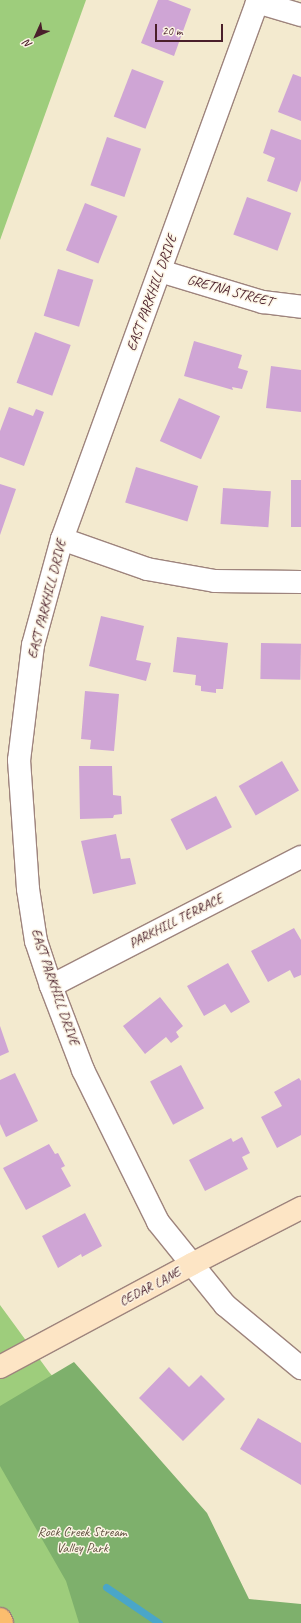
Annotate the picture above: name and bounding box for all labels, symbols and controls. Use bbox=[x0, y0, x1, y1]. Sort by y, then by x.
north arrow bbox=[16, 16, 56, 56]
scale bar bbox=[157, 16, 225, 42]
text: 20 m bbox=[162, 23, 182, 39]
text: N bbox=[20, 37, 35, 52]
street label: EAST PARKHILL DRIVE bbox=[123, 233, 181, 353]
street label: GRETNA STREET bbox=[185, 272, 275, 310]
street label: EAST PARKHILL DRIVE bbox=[24, 538, 70, 660]
street label: PARKHILL TERRACE bbox=[126, 890, 226, 952]
street label: EAST PARKHILL DRIVE bbox=[27, 927, 83, 1047]
street label: CEDAR LANE bbox=[116, 1264, 184, 1310]
park label: Rock Creek Stream Valley Park bbox=[37, 1524, 127, 1556]

